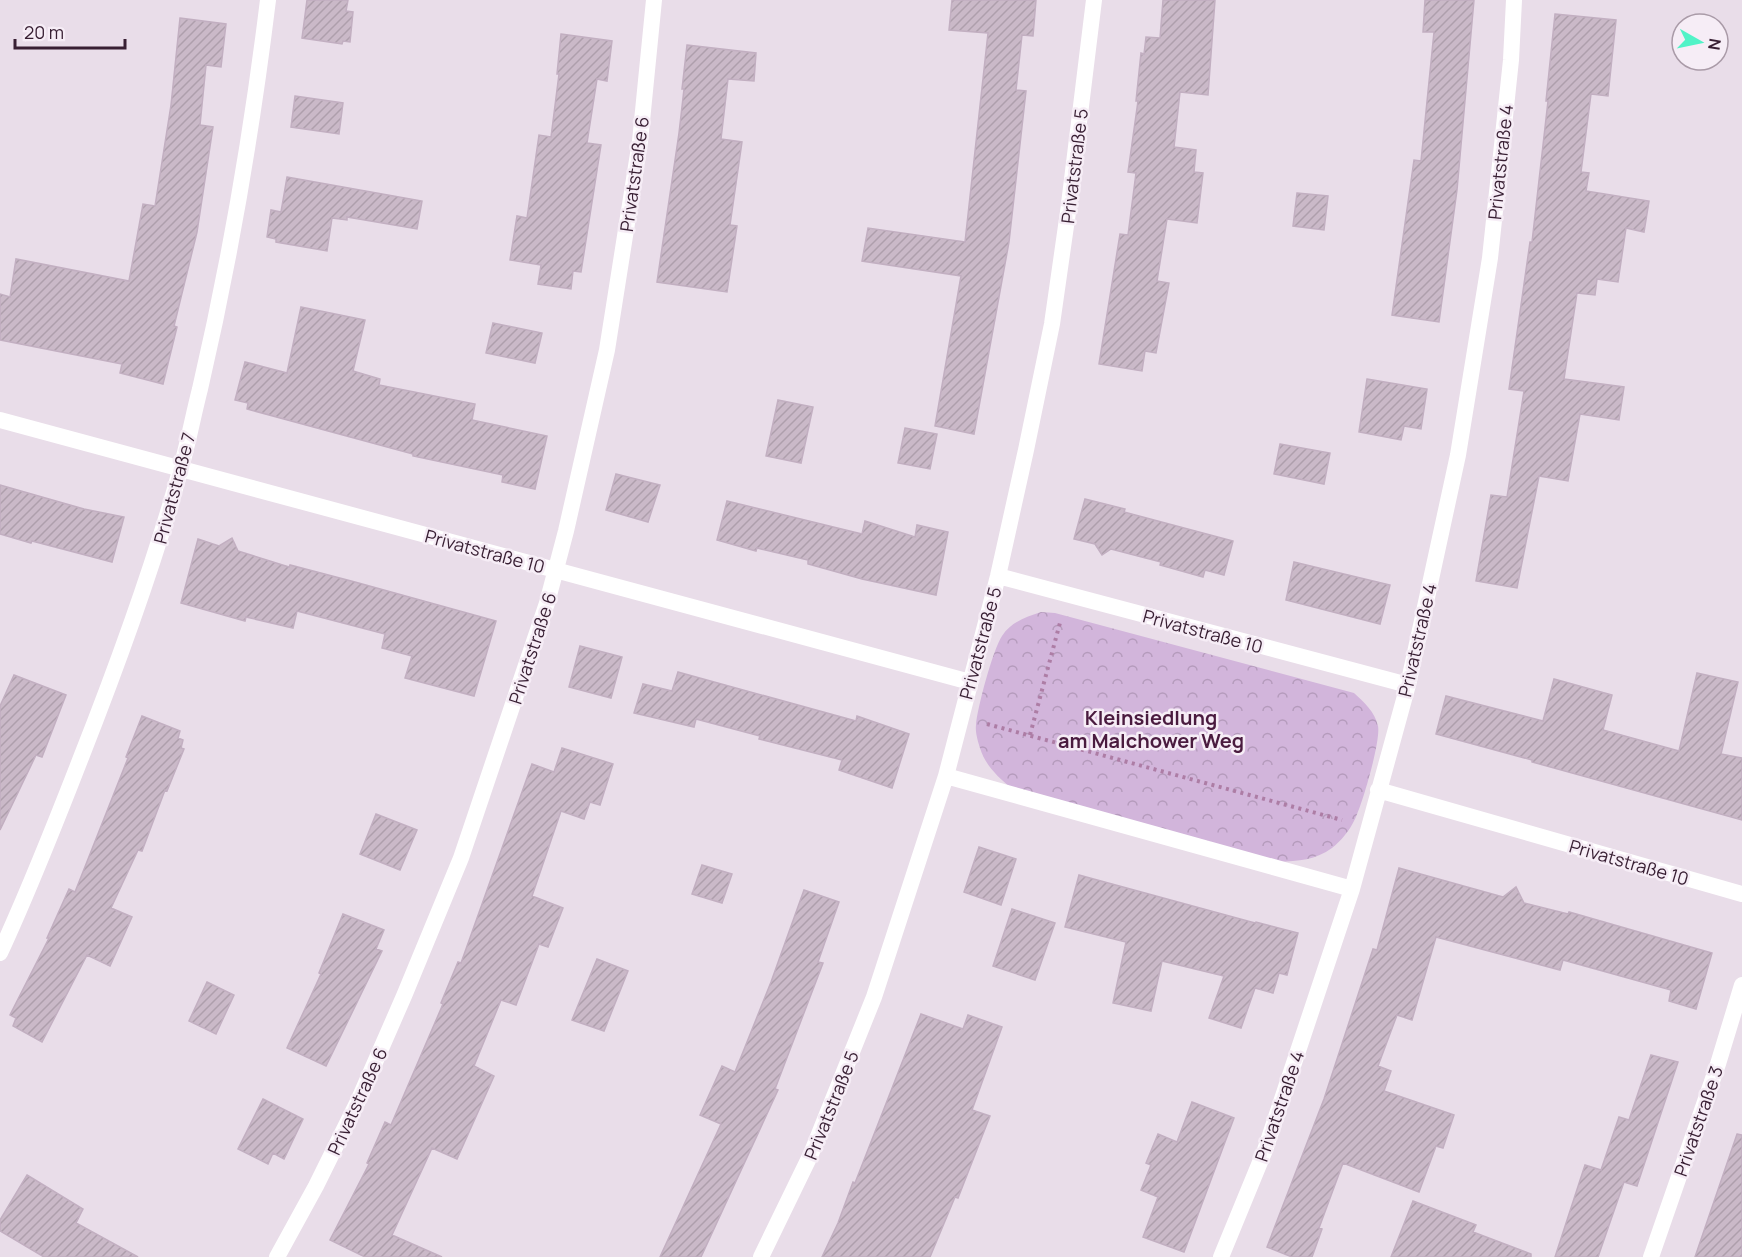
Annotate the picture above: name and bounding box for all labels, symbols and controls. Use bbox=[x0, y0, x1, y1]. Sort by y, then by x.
scale bar bbox=[15, 12, 124, 50]
north arrow bbox=[1670, 12, 1730, 72]
text: 20 m bbox=[24, 20, 64, 44]
text: N bbox=[1703, 37, 1727, 52]
street label: Privatstraße 4 bbox=[1482, 103, 1518, 221]
street label: Privatstraße 5 bbox=[1055, 107, 1093, 225]
street label: Privatstraße 6 bbox=[614, 115, 654, 233]
street label: Privatstraße 7 bbox=[148, 430, 200, 546]
street label: Privatstraße 10 bbox=[422, 523, 548, 579]
street label: Privatstraße 4 bbox=[1392, 581, 1442, 699]
street label: Privatstraße 5 bbox=[953, 584, 1007, 702]
street label: Privatstraße 6 bbox=[503, 589, 561, 707]
street label: Privatstraße 10 bbox=[1140, 603, 1266, 659]
district label: Kleinsiedlung am Malchower Weg bbox=[1058, 704, 1244, 754]
street label: Privatstraße 10 bbox=[1567, 834, 1691, 890]
street label: Privatstraße 6 bbox=[322, 1043, 392, 1159]
street label: Privatstraße 5 bbox=[798, 1047, 864, 1163]
street label: Privatstraße 4 bbox=[1249, 1047, 1309, 1165]
street label: Privatstraße 3 bbox=[1668, 1063, 1728, 1179]

